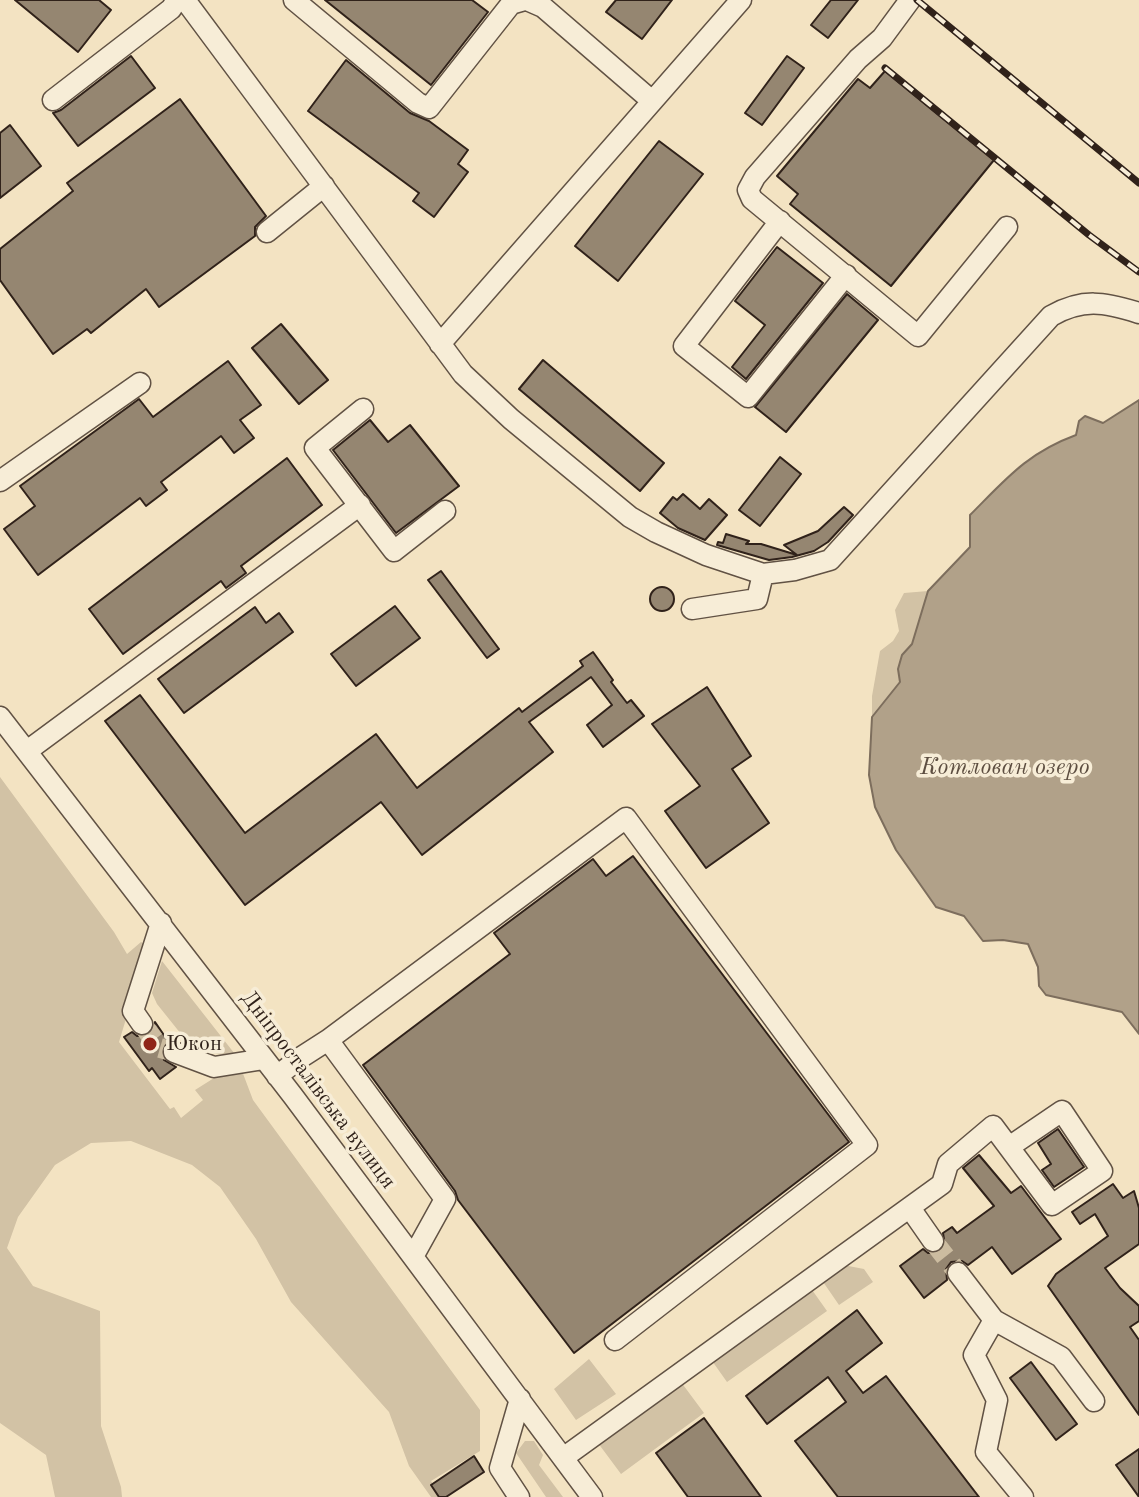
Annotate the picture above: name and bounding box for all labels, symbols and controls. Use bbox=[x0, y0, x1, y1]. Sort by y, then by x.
water label: Котлован озеро bbox=[920, 754, 1090, 782]
street label: Дніпросталівська вулиця bbox=[235, 986, 401, 1194]
place label: Юкон bbox=[166, 1031, 222, 1057]
marker: Юкон bbox=[141, 1035, 159, 1053]

